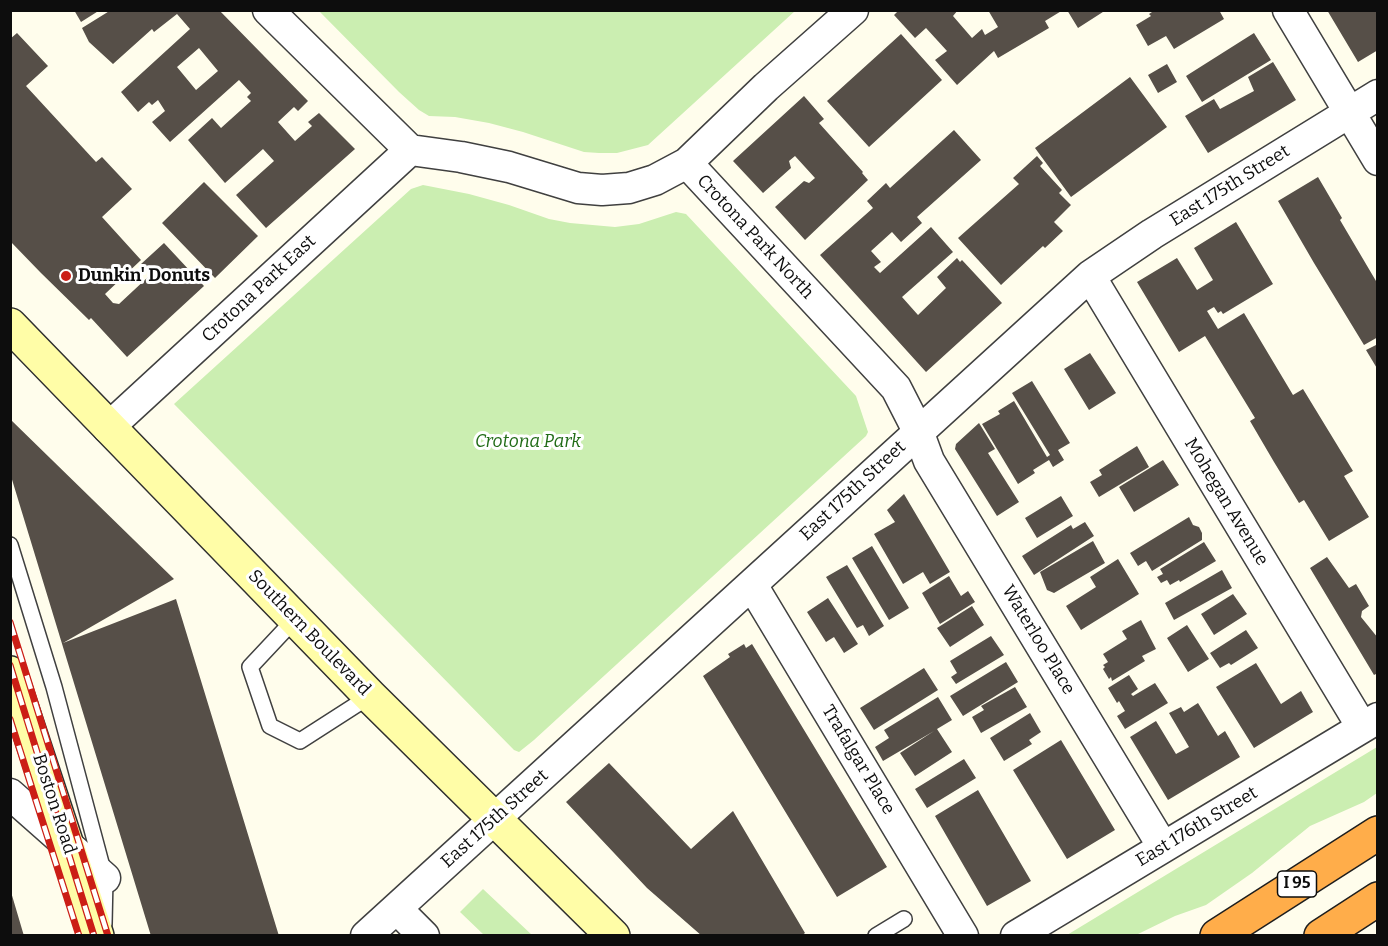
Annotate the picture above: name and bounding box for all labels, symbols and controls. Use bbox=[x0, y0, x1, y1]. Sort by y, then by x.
street label: East 175th Street bbox=[1166, 141, 1294, 231]
street label: Crotona Park North bbox=[692, 170, 818, 304]
street label: Crotona Park East bbox=[198, 231, 320, 347]
place label: Dunkin' Donuts bbox=[78, 265, 210, 287]
marker: Dunkin' Donuts bbox=[59, 269, 73, 283]
park label: Crotona Park bbox=[475, 431, 581, 453]
street label: Mohegan Avenue bbox=[1179, 434, 1273, 570]
street label: East 175th Street bbox=[796, 436, 910, 546]
street label: Southern Boulevard bbox=[243, 565, 375, 701]
street label: Waterloo Place bbox=[997, 581, 1079, 699]
street label: Trafalgar Place bbox=[817, 701, 899, 819]
street label: Boston Road bbox=[28, 751, 80, 857]
street label: East 175th Street bbox=[437, 765, 553, 873]
street label: East 176th Street bbox=[1132, 782, 1262, 872]
road number: I 95 bbox=[1278, 871, 1316, 897]

